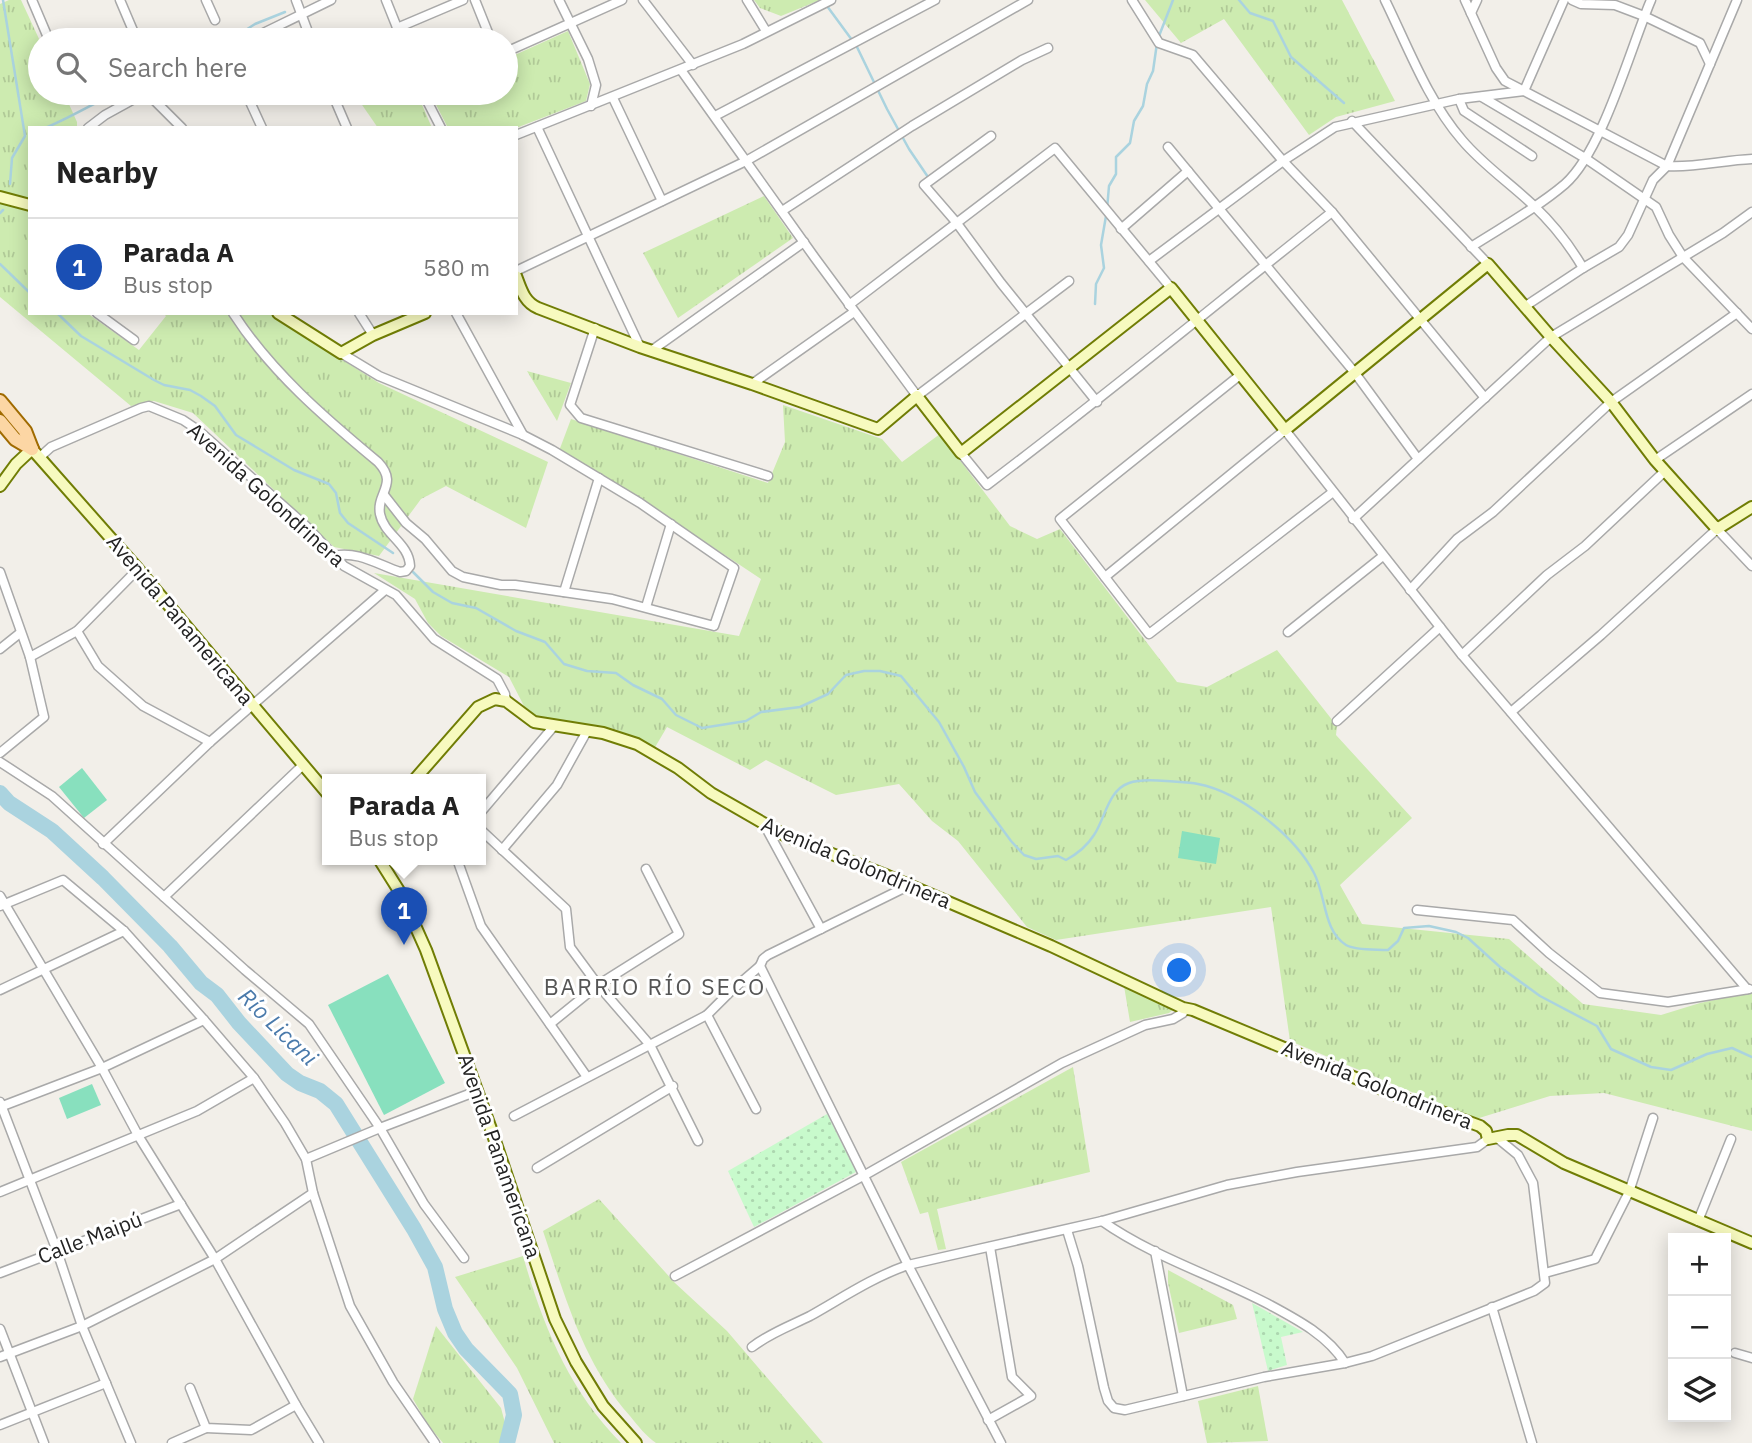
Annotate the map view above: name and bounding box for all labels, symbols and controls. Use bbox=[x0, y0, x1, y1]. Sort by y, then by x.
search box bbox=[28, 28, 518, 105]
icon: search bbox=[52, 48, 90, 86]
text: Search here bbox=[108, 50, 247, 84]
text: Nearby bbox=[56, 152, 158, 191]
text: Parada A bbox=[123, 235, 234, 269]
text: 1 bbox=[72, 252, 86, 282]
text: 580 m bbox=[423, 252, 490, 282]
text: Bus stop bbox=[123, 269, 213, 299]
street label: Avenida Golondrinera bbox=[182, 416, 352, 573]
street label: Avenida Panamericana bbox=[101, 528, 261, 711]
popup bbox=[322, 774, 486, 865]
text: Parada A bbox=[349, 788, 459, 822]
street label: Avenida Golondrinera bbox=[757, 809, 956, 915]
text: Bus stop bbox=[349, 822, 438, 852]
pin: 1 bbox=[381, 887, 427, 945]
your location bbox=[1162, 953, 1196, 987]
district label: BARRIO RÍO SECO bbox=[544, 971, 766, 1001]
water label: Río Licani bbox=[233, 981, 326, 1072]
street label: Avenida Golondrinera bbox=[1278, 1033, 1477, 1135]
street label: Avenida Panamericana bbox=[452, 1050, 548, 1262]
street label: Calle Maipú bbox=[33, 1204, 146, 1270]
map controls bbox=[1668, 1233, 1731, 1422]
button: + bbox=[1668, 1233, 1731, 1296]
button: − bbox=[1668, 1296, 1731, 1359]
button: layers bbox=[1668, 1359, 1731, 1422]

